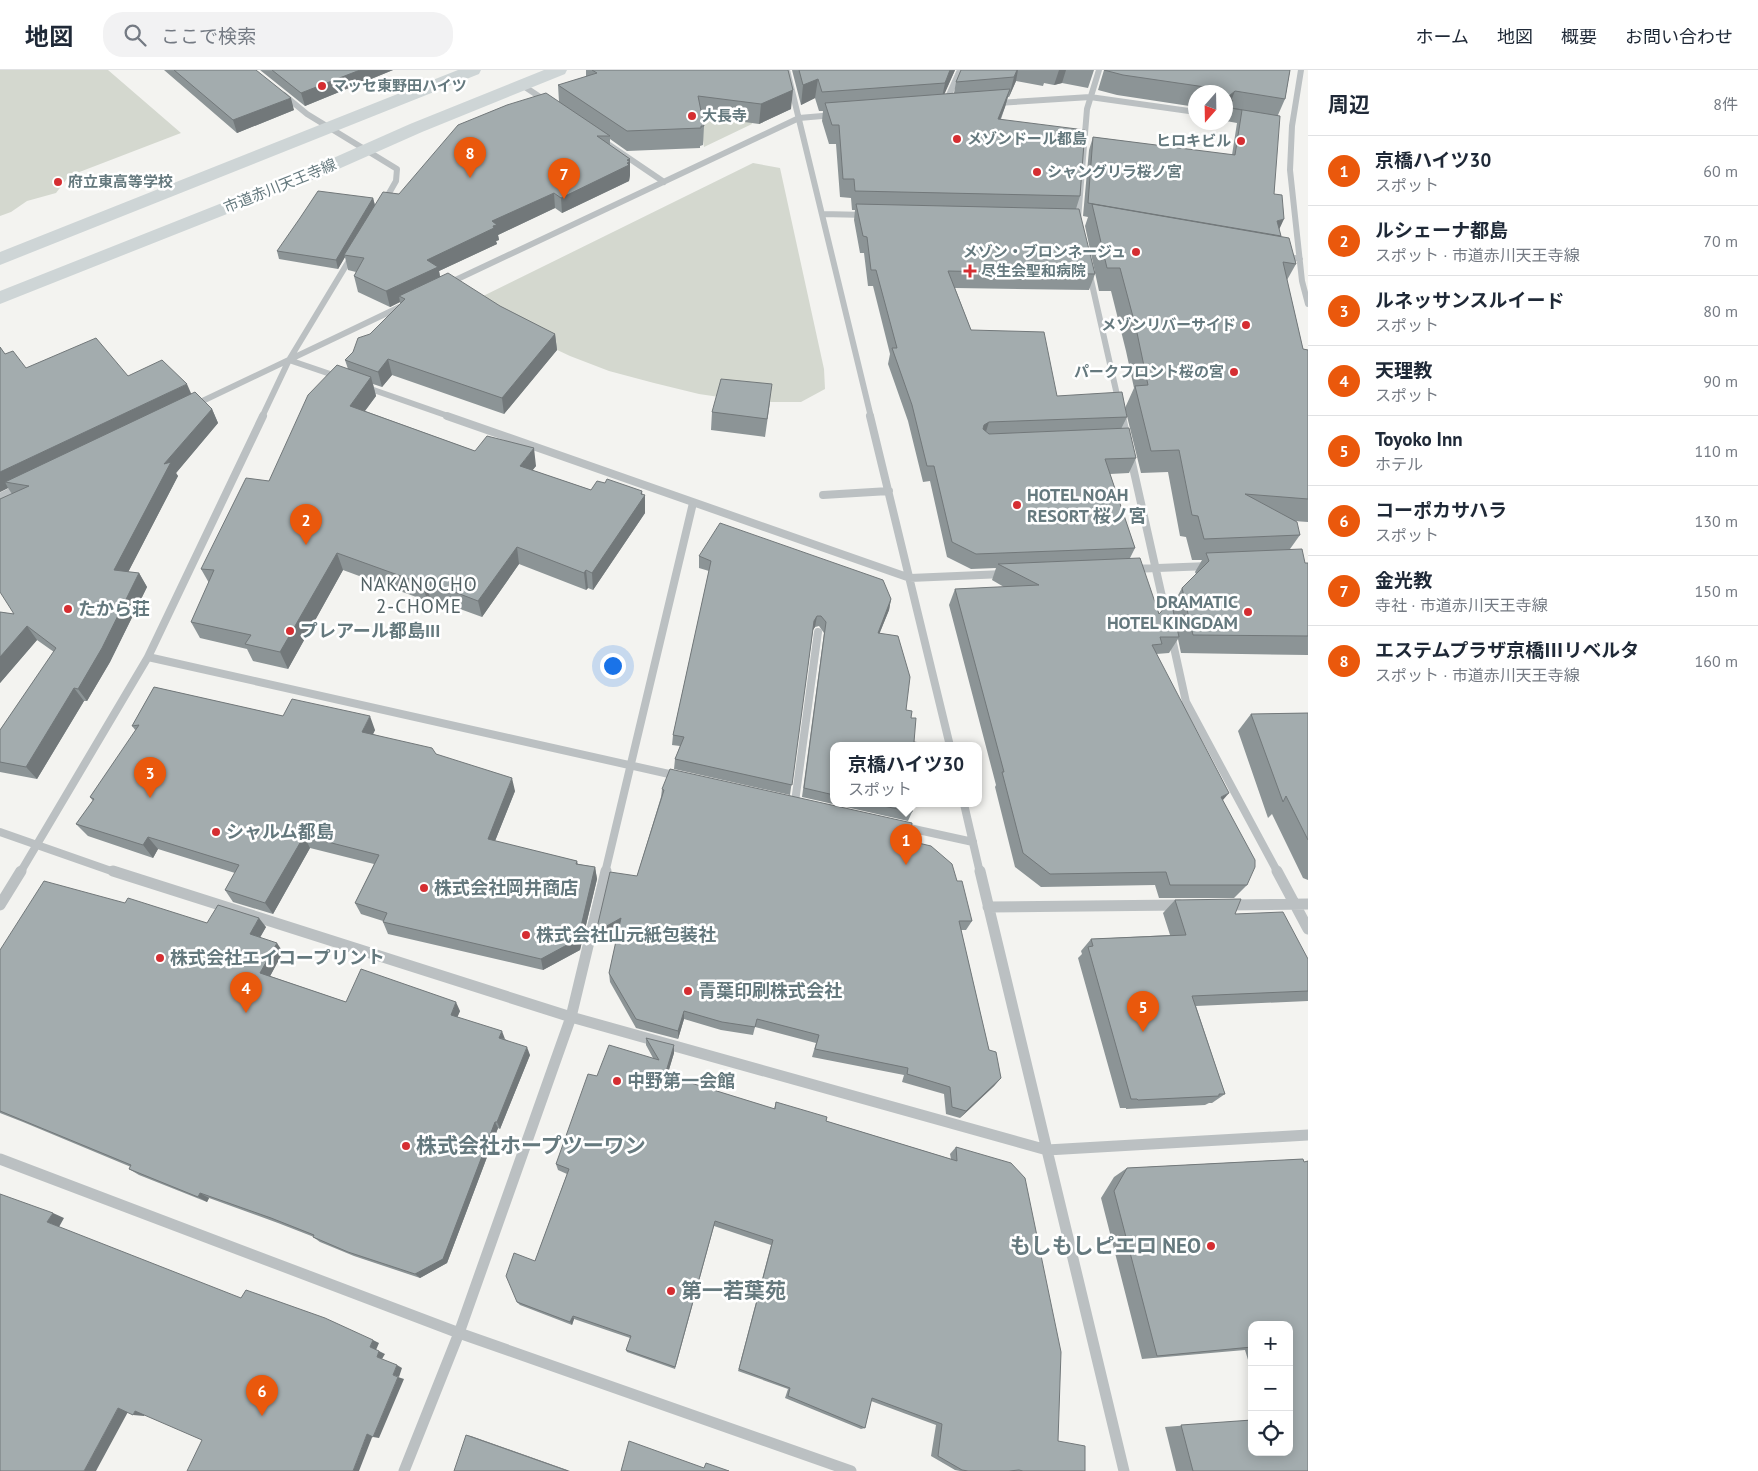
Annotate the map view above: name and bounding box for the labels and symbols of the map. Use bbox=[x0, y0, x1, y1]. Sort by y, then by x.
place label: マッセ東野田ハイツ bbox=[332, 76, 467, 95]
marker: マッセ東野田ハイツ bbox=[316, 80, 328, 92]
north arrow bbox=[1188, 85, 1233, 130]
place label: 大長寺 bbox=[702, 106, 747, 125]
marker: 大長寺 bbox=[686, 110, 698, 122]
place label: メゾンドール都島 bbox=[967, 129, 1087, 148]
place label: ヒロキビル bbox=[1156, 131, 1231, 150]
marker: メゾンドール都島 bbox=[951, 133, 963, 145]
marker: ヒロキビル bbox=[1235, 135, 1247, 147]
pin: 8 bbox=[454, 137, 486, 178]
street label: 市道赤川天王寺線 bbox=[221, 154, 339, 217]
pin: 7 bbox=[548, 158, 580, 199]
place label: シャングリラ桜ノ宮 bbox=[1047, 162, 1182, 181]
marker: シャングリラ桜ノ宮 bbox=[1031, 166, 1043, 178]
place label: 府立東高等学校 bbox=[68, 172, 173, 191]
marker: 府立東高等学校 bbox=[52, 176, 64, 188]
place label: メゾン・ブロンネージュ bbox=[963, 242, 1126, 261]
marker: メゾン・ブロンネージュ bbox=[1130, 246, 1142, 258]
place label: 尽生会聖和病院 bbox=[981, 261, 1086, 280]
marker: 尽生会聖和病院 bbox=[963, 264, 977, 278]
place label: メゾンリバーサイド bbox=[1101, 315, 1236, 334]
marker: メゾンリバーサイド bbox=[1240, 319, 1252, 331]
place label: パークフロント桜の宮 bbox=[1074, 362, 1224, 381]
marker: パークフロント桜の宮 bbox=[1228, 366, 1240, 378]
place label: HOTEL NOAH RESORT 桜ノ宮 bbox=[1027, 483, 1147, 527]
marker: HOTEL NOAH RESORT 桜ノ宮 bbox=[1011, 499, 1023, 511]
pin: 2 bbox=[290, 504, 322, 545]
district label: NAKANOCHO 2-CHOME bbox=[360, 572, 478, 618]
place label: DRAMATIC HOTEL KINGDAM bbox=[1107, 590, 1238, 634]
place label: たから荘 bbox=[78, 597, 150, 620]
marker: たから荘 bbox=[62, 603, 74, 615]
marker: DRAMATIC HOTEL KINGDAM bbox=[1242, 606, 1254, 618]
place label: プレアール都島III bbox=[300, 619, 440, 642]
marker: プレアール都島III bbox=[284, 625, 296, 637]
your location bbox=[600, 653, 626, 679]
pin: 3 bbox=[134, 757, 166, 798]
place label: シャルム都島 bbox=[226, 820, 334, 843]
pin: 1 bbox=[890, 824, 922, 865]
marker: シャルム都島 bbox=[210, 826, 222, 838]
place label: 株式会社岡井商店 bbox=[434, 876, 578, 899]
marker: 株式会社岡井商店 bbox=[418, 882, 430, 894]
place label: 株式会社山元紙包装社 bbox=[536, 923, 716, 946]
marker: 株式会社山元紙包装社 bbox=[520, 929, 532, 941]
place label: 株式会社エイコープリント bbox=[170, 946, 385, 969]
marker: 株式会社エイコープリント bbox=[154, 952, 166, 964]
pin: 4 bbox=[230, 972, 262, 1013]
place label: 青葉印刷株式会社 bbox=[698, 979, 842, 1002]
marker: 青葉印刷株式会社 bbox=[682, 985, 694, 997]
pin: 5 bbox=[1127, 991, 1159, 1032]
place label: 中野第一会館 bbox=[627, 1069, 735, 1092]
marker: 中野第一会館 bbox=[611, 1075, 623, 1087]
place label: 株式会社ホープツーワン bbox=[416, 1132, 646, 1159]
marker: 株式会社ホープツーワン bbox=[400, 1140, 412, 1152]
place label: もしもしピエロ NEO bbox=[1010, 1232, 1201, 1259]
marker: もしもしピエロ NEO bbox=[1205, 1240, 1217, 1252]
place label: 第一若葉苑 bbox=[681, 1277, 786, 1304]
marker: 第一若葉苑 bbox=[665, 1285, 677, 1297]
pin: 6 bbox=[246, 1375, 278, 1416]

